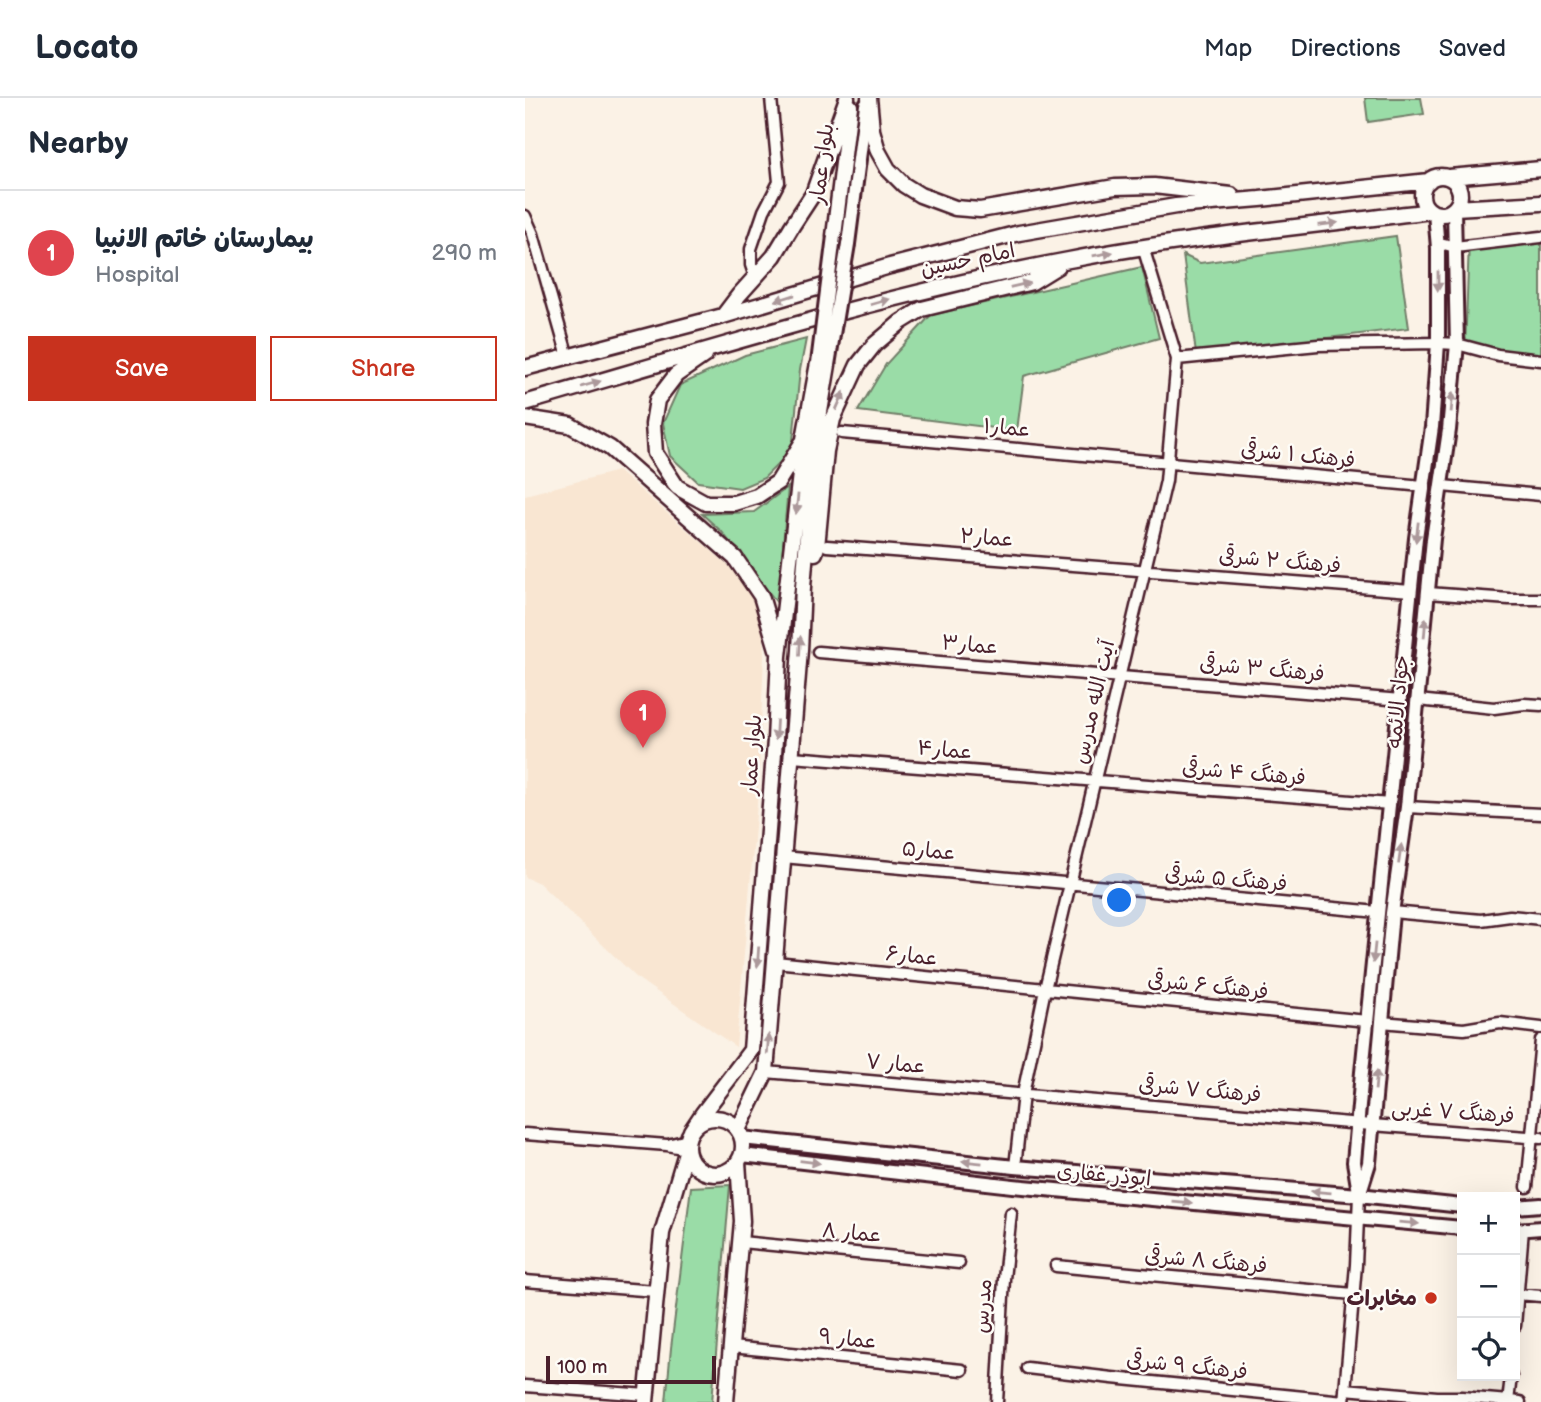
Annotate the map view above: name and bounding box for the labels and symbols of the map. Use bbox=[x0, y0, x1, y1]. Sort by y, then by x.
street label: بلوار عمار bbox=[805, 122, 839, 207]
one-way arrow bbox=[1317, 218, 1339, 229]
street label: امام حسین bbox=[918, 238, 1018, 285]
one-way arrow bbox=[1092, 248, 1114, 259]
one-way arrow bbox=[1432, 270, 1444, 292]
one-way arrow bbox=[1009, 279, 1031, 290]
one-way arrow bbox=[774, 293, 795, 303]
one-way arrow bbox=[870, 296, 891, 306]
one-way arrow bbox=[580, 378, 601, 388]
one-way arrow bbox=[835, 391, 846, 412]
one-way arrow bbox=[1446, 391, 1457, 413]
street label: عمار۱ bbox=[982, 413, 1032, 443]
street label: فرهنک ۱ شرقی bbox=[1240, 436, 1357, 473]
one-way arrow bbox=[792, 493, 803, 515]
one-way arrow bbox=[1412, 521, 1423, 543]
street label: عمار۲ bbox=[959, 524, 1015, 552]
street label: فرهنگ ۲ شرقی bbox=[1218, 542, 1342, 579]
one-way arrow bbox=[1419, 616, 1430, 638]
street label: عمار۳ bbox=[940, 630, 1000, 660]
one-way arrow bbox=[795, 635, 806, 657]
street label: آیت الله مدرس bbox=[1068, 637, 1121, 766]
street label: فرهنگ ۳ شرقی bbox=[1198, 650, 1326, 687]
street label: جواد الائمه bbox=[1381, 654, 1415, 750]
pin: 1 bbox=[620, 690, 666, 748]
street label: بلوار عمار bbox=[737, 714, 767, 797]
one-way arrow bbox=[770, 719, 781, 741]
street label: عمار۴ bbox=[916, 735, 974, 765]
street label: فرهنگ ۴ شرقی bbox=[1181, 754, 1307, 791]
street label: عمار۵ bbox=[901, 836, 957, 866]
one-way arrow bbox=[1395, 843, 1406, 865]
street label: فرهنگ ۵ شرقی bbox=[1164, 860, 1288, 897]
your location bbox=[1102, 883, 1136, 917]
street label: عمار۶ bbox=[884, 941, 940, 971]
one-way arrow bbox=[1368, 942, 1379, 964]
one-way arrow bbox=[752, 946, 763, 968]
street label: فرهنگ ۶ شرقی bbox=[1146, 966, 1270, 1005]
one-way arrow bbox=[763, 1033, 774, 1055]
street label: عمار ۷ bbox=[865, 1049, 927, 1079]
one-way arrow bbox=[1371, 1069, 1382, 1091]
street label: فرهنگ ۷ شرقی bbox=[1138, 1071, 1263, 1108]
street label: فرهنگ ۷ غربی bbox=[1391, 1095, 1515, 1130]
one-way arrow bbox=[799, 1157, 821, 1168]
one-way arrow bbox=[961, 1157, 983, 1168]
street label: ابوذر غفاری bbox=[1056, 1158, 1152, 1192]
one-way arrow bbox=[1310, 1186, 1332, 1197]
one-way arrow bbox=[1171, 1197, 1193, 1208]
street label: عمار ۸ bbox=[821, 1218, 883, 1248]
one-way arrow bbox=[1398, 1218, 1420, 1229]
street label: فرهنگ ۸ شرقی bbox=[1144, 1242, 1268, 1279]
street label: مدرس bbox=[969, 1278, 997, 1334]
place label: مخابرات bbox=[1346, 1286, 1417, 1311]
marker: مخابرات bbox=[1423, 1290, 1439, 1306]
street label: عمار ۹ bbox=[817, 1323, 879, 1355]
street label: فرهنگ ۹ شرقی bbox=[1125, 1346, 1249, 1385]
scale bar bbox=[546, 1353, 716, 1385]

